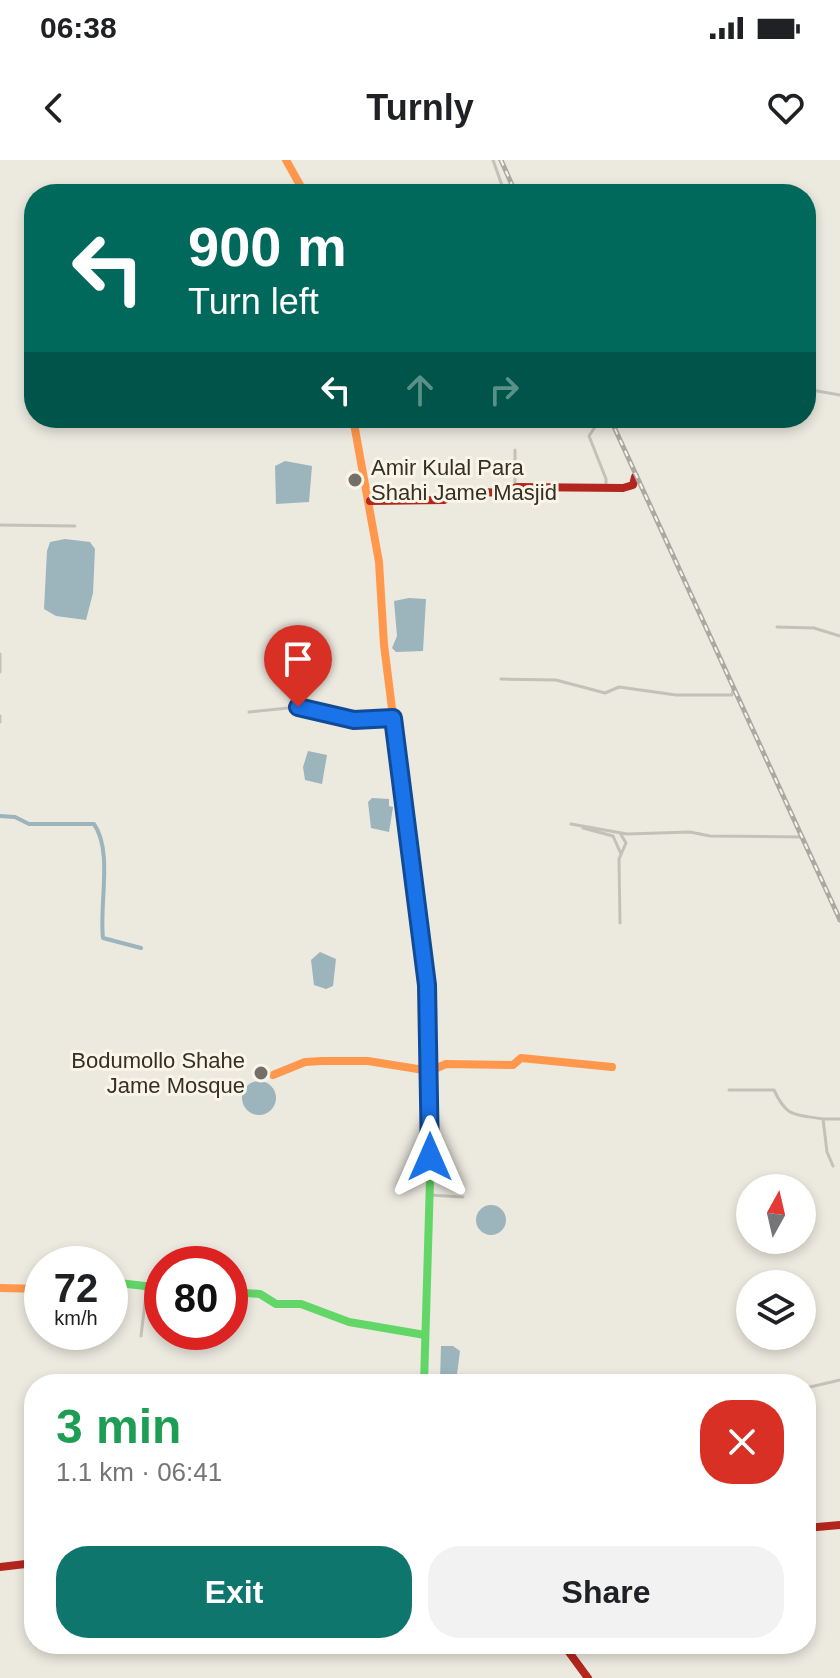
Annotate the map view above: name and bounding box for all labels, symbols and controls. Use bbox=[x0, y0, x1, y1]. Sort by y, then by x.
text: 06:38 bbox=[40, 11, 117, 44]
icon: back bbox=[32, 86, 76, 130]
icon: heart bbox=[764, 86, 808, 130]
text: Turnly bbox=[366, 87, 474, 128]
text: 900 m bbox=[188, 215, 347, 278]
icon: left bbox=[56, 216, 160, 320]
text: Turn left bbox=[188, 281, 319, 322]
icon: left bbox=[314, 368, 358, 412]
icon: ahead bbox=[398, 368, 442, 412]
icon: right bbox=[482, 368, 526, 412]
place label: Amir Kulal Para Shahi Jame Masjid bbox=[371, 455, 557, 505]
marker: Amir Kulal Para Shahi Jame Masjid bbox=[346, 471, 364, 489]
pin bbox=[264, 625, 332, 707]
icon: arrive bbox=[276, 637, 320, 681]
place label: Bodumollo Shahe Jame Mosque bbox=[71, 1048, 245, 1098]
marker: Bodumollo Shahe Jame Mosque bbox=[252, 1064, 270, 1082]
position arrow bbox=[388, 1115, 472, 1199]
north arrow bbox=[736, 1174, 816, 1254]
map controls bbox=[736, 1174, 816, 1350]
speed limit sign: 80 bbox=[144, 1246, 248, 1350]
text: 72 bbox=[54, 1266, 98, 1310]
button: layers bbox=[736, 1270, 816, 1350]
text: km/h bbox=[54, 1307, 98, 1329]
text: 3 min bbox=[56, 1400, 181, 1453]
button: close bbox=[700, 1400, 784, 1484]
text: 1.1 km · 06:41 bbox=[56, 1457, 222, 1487]
button: Exit bbox=[56, 1546, 412, 1638]
button: Share bbox=[428, 1546, 784, 1638]

